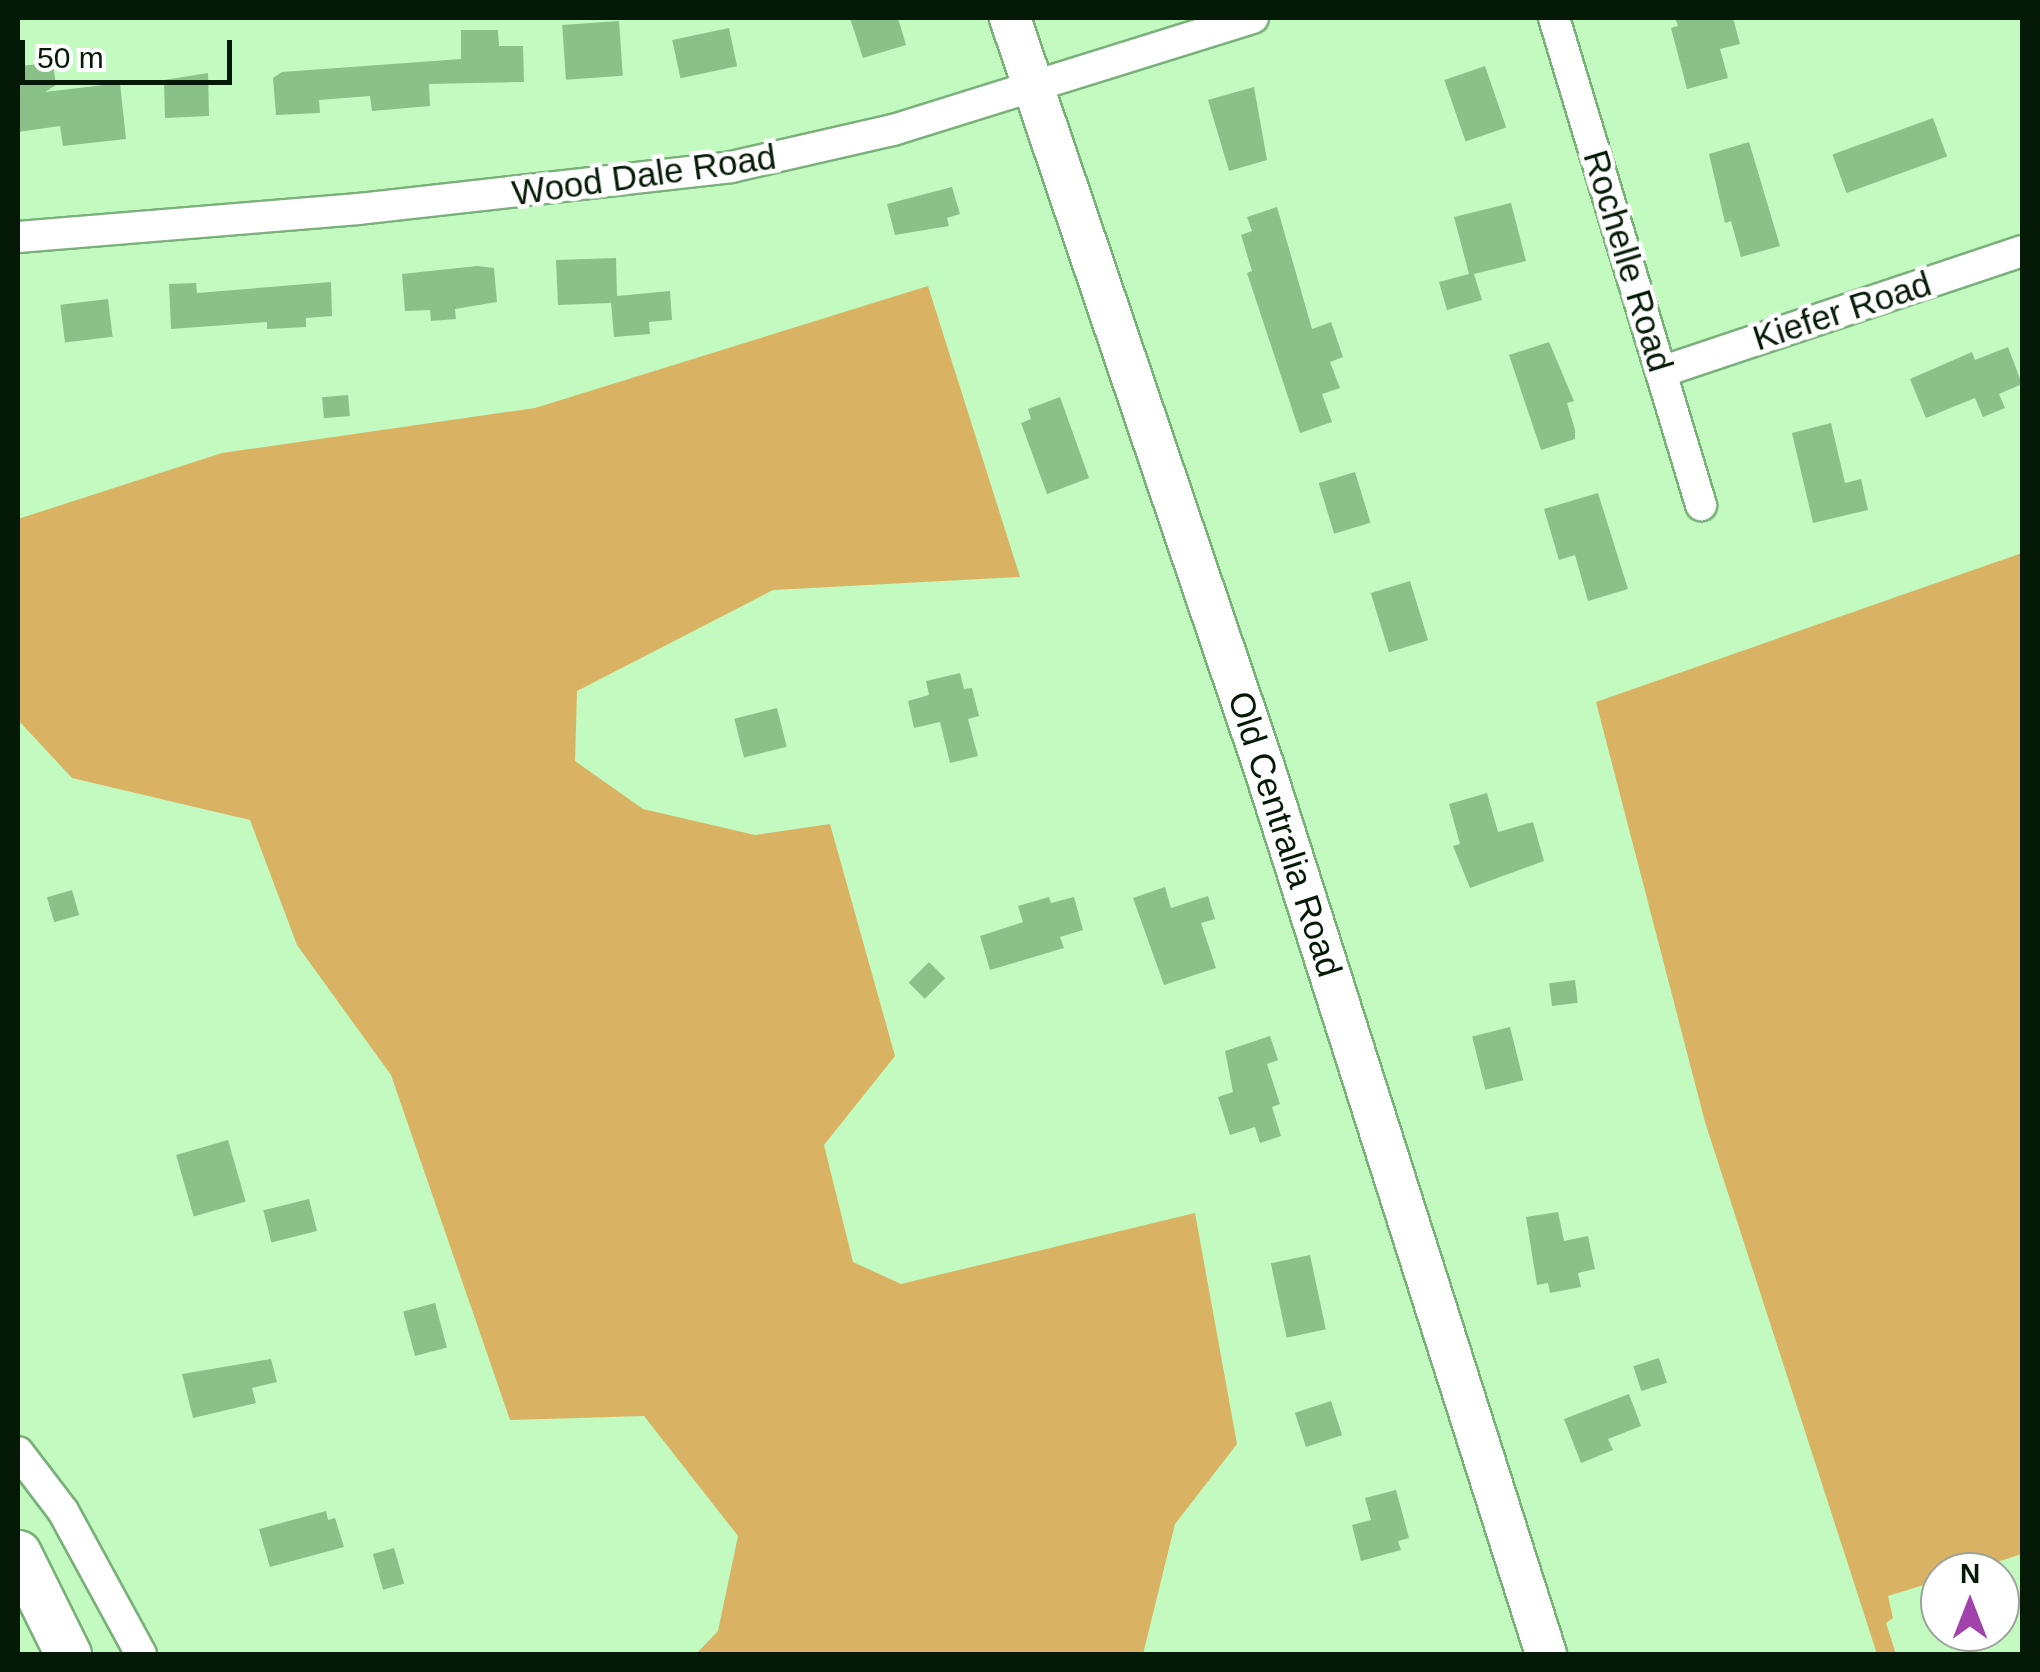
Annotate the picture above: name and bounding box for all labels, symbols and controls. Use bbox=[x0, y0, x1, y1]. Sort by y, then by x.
scale bar bbox=[25, 20, 238, 82]
text: 50 m bbox=[37, 41, 104, 74]
street label: Wood Dale Road bbox=[509, 136, 779, 214]
street label: Rochelle Road bbox=[1574, 145, 1682, 377]
street label: Kiefer Road bbox=[1748, 262, 1936, 360]
street label: Old Centralia Road bbox=[1219, 686, 1351, 982]
north arrow bbox=[1920, 1552, 2020, 1652]
text: N bbox=[1960, 1558, 1980, 1589]

